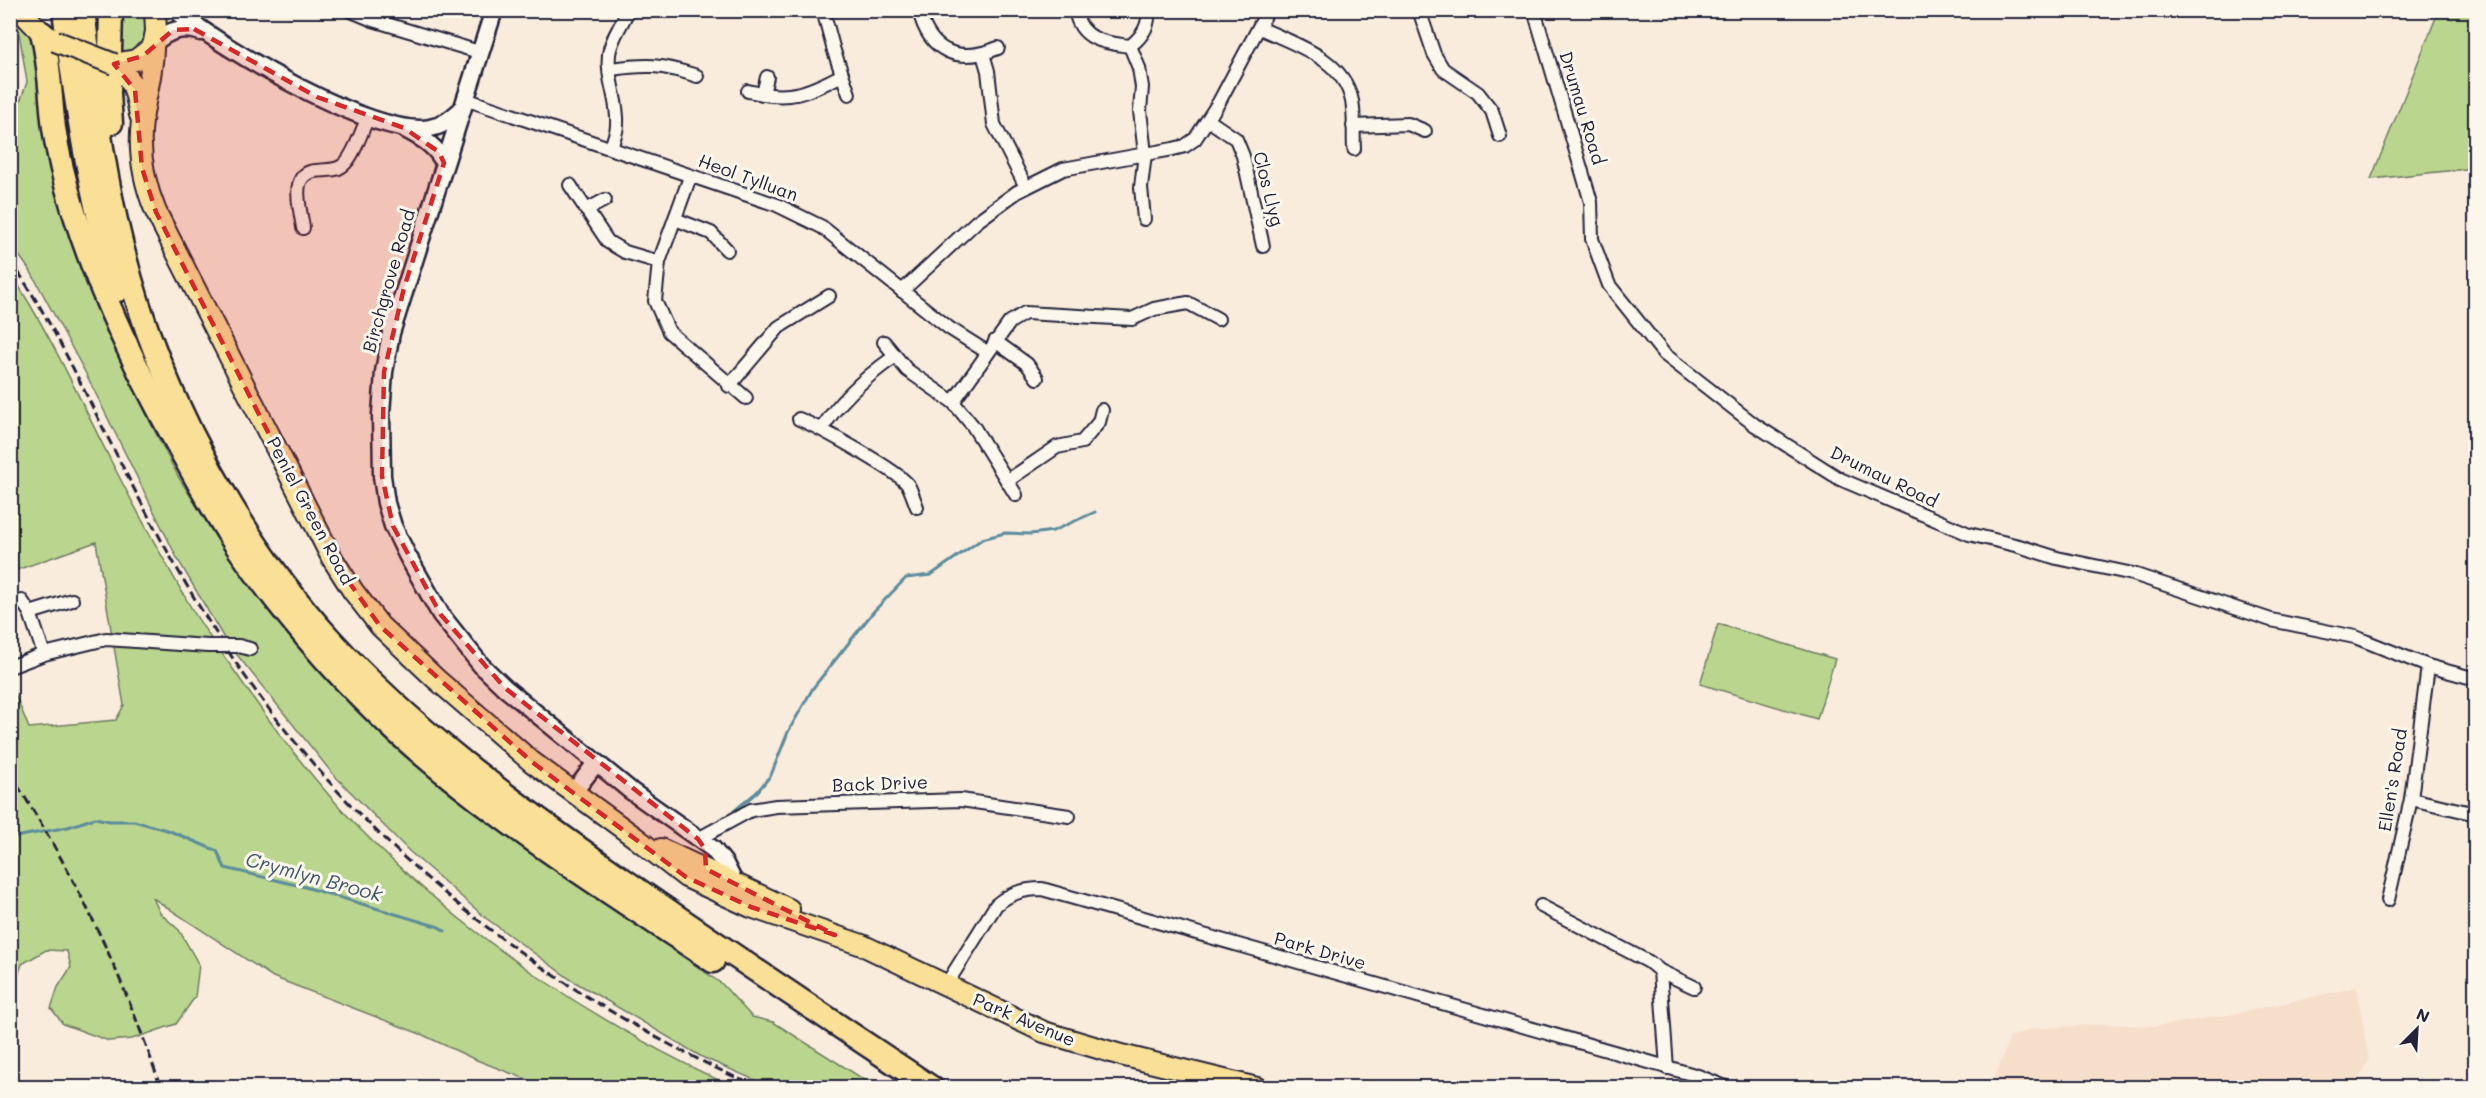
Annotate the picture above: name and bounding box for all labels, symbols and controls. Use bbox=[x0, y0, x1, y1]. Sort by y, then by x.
street label: Drumau Road bbox=[1554, 48, 1612, 167]
street label: Heol Tylluan bbox=[695, 148, 802, 206]
street label: Clos Llyg bbox=[1248, 149, 1290, 229]
street label: Birchgrove Road bbox=[356, 206, 420, 355]
street label: Peniel Green Road bbox=[262, 432, 360, 589]
street label: Drumau Road bbox=[1826, 440, 1942, 513]
street label: Ellen's Road bbox=[2372, 727, 2412, 833]
street label: Back Drive bbox=[832, 769, 928, 797]
water label: Crymlyn Brook bbox=[243, 845, 386, 907]
street label: Park Drive bbox=[1272, 926, 1369, 975]
street label: Park Avenue bbox=[970, 987, 1079, 1051]
north arrow bbox=[2387, 999, 2447, 1059]
text: N bbox=[2413, 1003, 2433, 1027]

